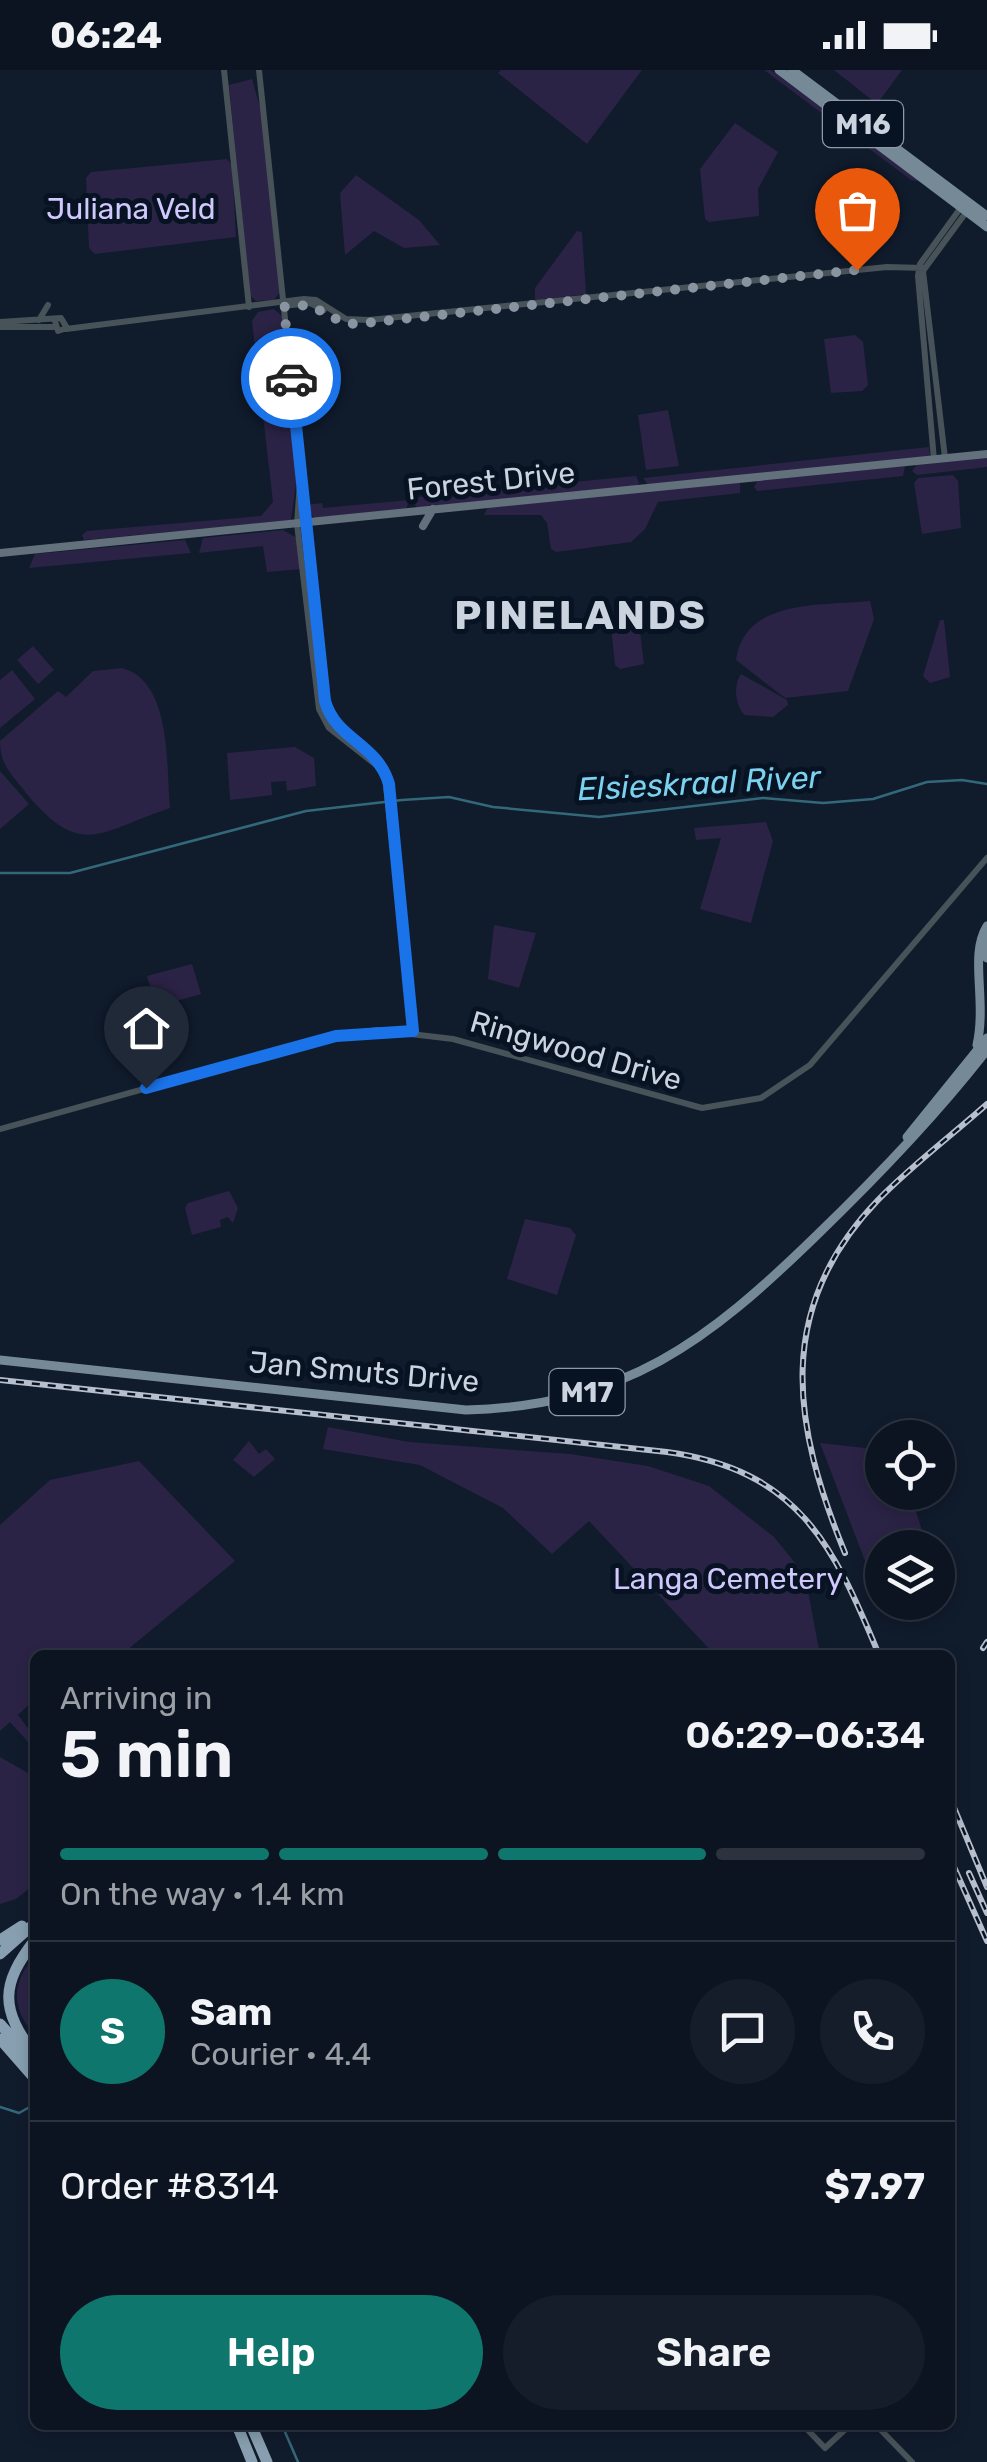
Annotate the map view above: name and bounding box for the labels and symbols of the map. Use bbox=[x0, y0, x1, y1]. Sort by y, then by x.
road number: M16 bbox=[823, 101, 903, 147]
pin bbox=[815, 168, 900, 271]
park label: Juliana Veld bbox=[46, 191, 216, 227]
courier bbox=[241, 328, 341, 428]
street label: Forest Drive bbox=[405, 454, 577, 508]
district label: PINELANDS bbox=[454, 592, 708, 639]
water label: Elsieskraal River bbox=[576, 758, 823, 808]
pin bbox=[104, 986, 189, 1089]
street label: Ringwood Drive bbox=[466, 1004, 686, 1098]
street label: Jan Smuts Drive bbox=[247, 1344, 481, 1400]
road number: M17 bbox=[550, 1369, 624, 1415]
park label: Langa Cemetery bbox=[613, 1561, 843, 1597]

